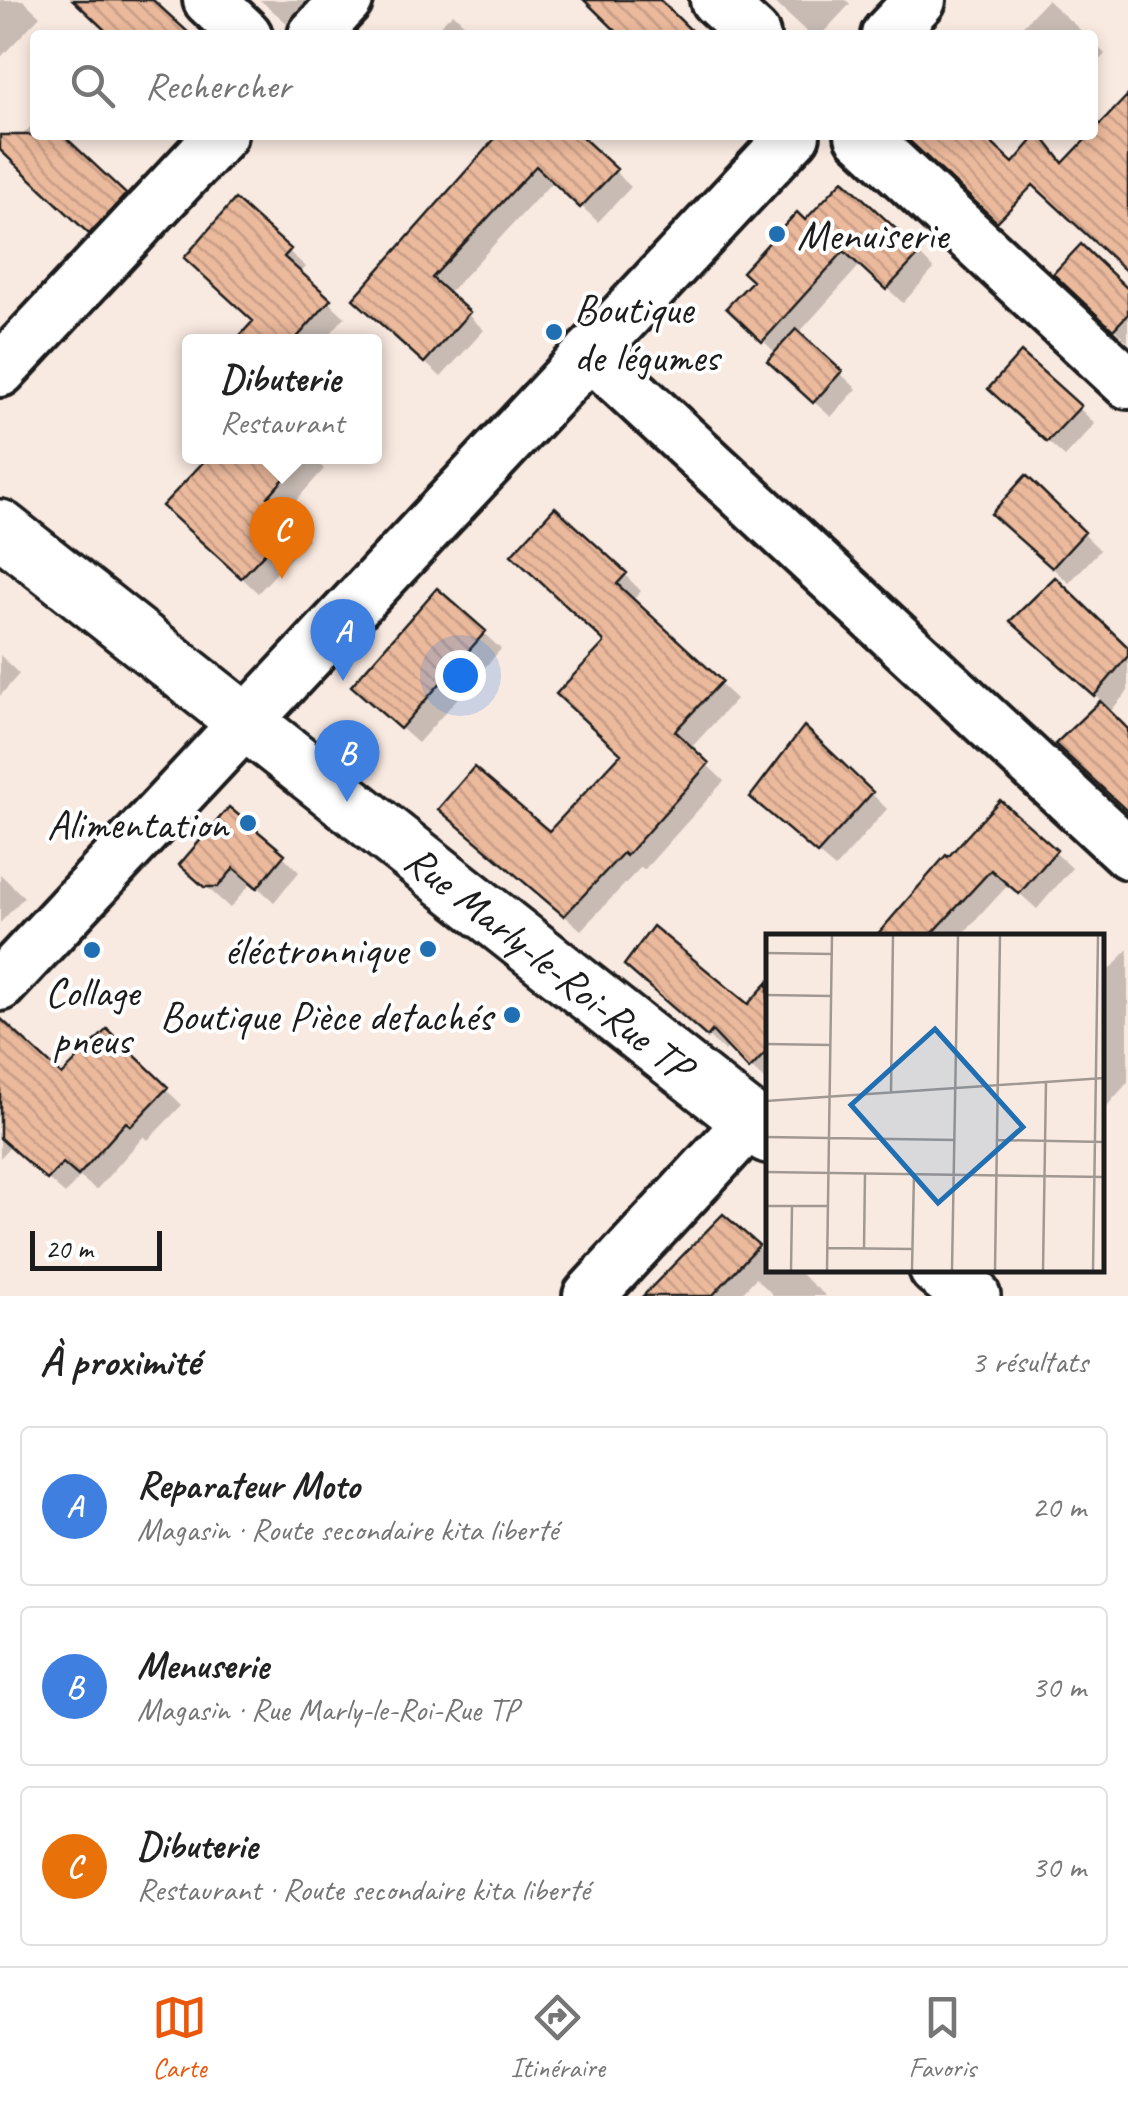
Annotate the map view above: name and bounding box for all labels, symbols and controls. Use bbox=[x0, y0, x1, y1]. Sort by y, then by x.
search box bbox=[30, 30, 1098, 140]
icon: search bbox=[65, 58, 120, 113]
text: Rechercher bbox=[145, 62, 291, 109]
place label: Menuiserie bbox=[797, 209, 950, 262]
marker: Menuiserie bbox=[766, 223, 788, 245]
place label: Boutique de légumes bbox=[574, 283, 723, 384]
marker: Boutique de légumes bbox=[543, 321, 565, 343]
popup bbox=[182, 334, 382, 464]
text: Dibuterie bbox=[220, 355, 340, 402]
text: Restaurant bbox=[220, 402, 344, 443]
pin: C bbox=[250, 496, 314, 579]
pin: A bbox=[310, 598, 376, 681]
your location bbox=[435, 650, 486, 701]
pin: B bbox=[314, 720, 380, 802]
place label: Alimentation bbox=[47, 798, 230, 851]
marker: Alimentation bbox=[237, 812, 259, 834]
street label: Rue Marly-le-Roi-Rue TP bbox=[394, 834, 707, 1097]
place label: éléctronnique bbox=[224, 924, 411, 977]
inset map bbox=[766, 934, 1103, 1271]
marker: éléctronnique bbox=[417, 938, 439, 960]
marker: Collage pneus bbox=[81, 939, 103, 961]
place label: Collage pneus bbox=[45, 966, 141, 1067]
place label: Boutique Pièce detachés bbox=[160, 990, 496, 1043]
marker: Boutique Pièce detachés bbox=[501, 1004, 523, 1026]
scale bar bbox=[30, 1226, 162, 1270]
text: 20 m bbox=[45, 1231, 93, 1266]
text: À proximité bbox=[40, 1335, 200, 1388]
text: 3 résultats bbox=[971, 1341, 1088, 1382]
text: Reparateur Moto bbox=[137, 1462, 360, 1509]
text: A bbox=[66, 1486, 83, 1527]
text: 20 m bbox=[1032, 1486, 1086, 1527]
text: Magasin · Route secondaire kita liberté bbox=[137, 1509, 558, 1550]
text: Menuserie bbox=[137, 1642, 269, 1689]
text: B bbox=[66, 1666, 83, 1707]
text: 30 m bbox=[1032, 1666, 1086, 1707]
text: Magasin · Rue Marly-le-Roi-Rue TP bbox=[137, 1689, 518, 1730]
text: Dibuterie bbox=[137, 1822, 257, 1869]
text: C bbox=[67, 1846, 82, 1887]
text: 30 m bbox=[1032, 1846, 1086, 1887]
text: Restaurant · Route secondaire kita liberté bbox=[137, 1869, 590, 1910]
tab: Carte bbox=[152, 1990, 207, 2085]
tab: Itinéraire bbox=[510, 1990, 605, 2085]
tab: Favoris bbox=[909, 1990, 976, 2085]

